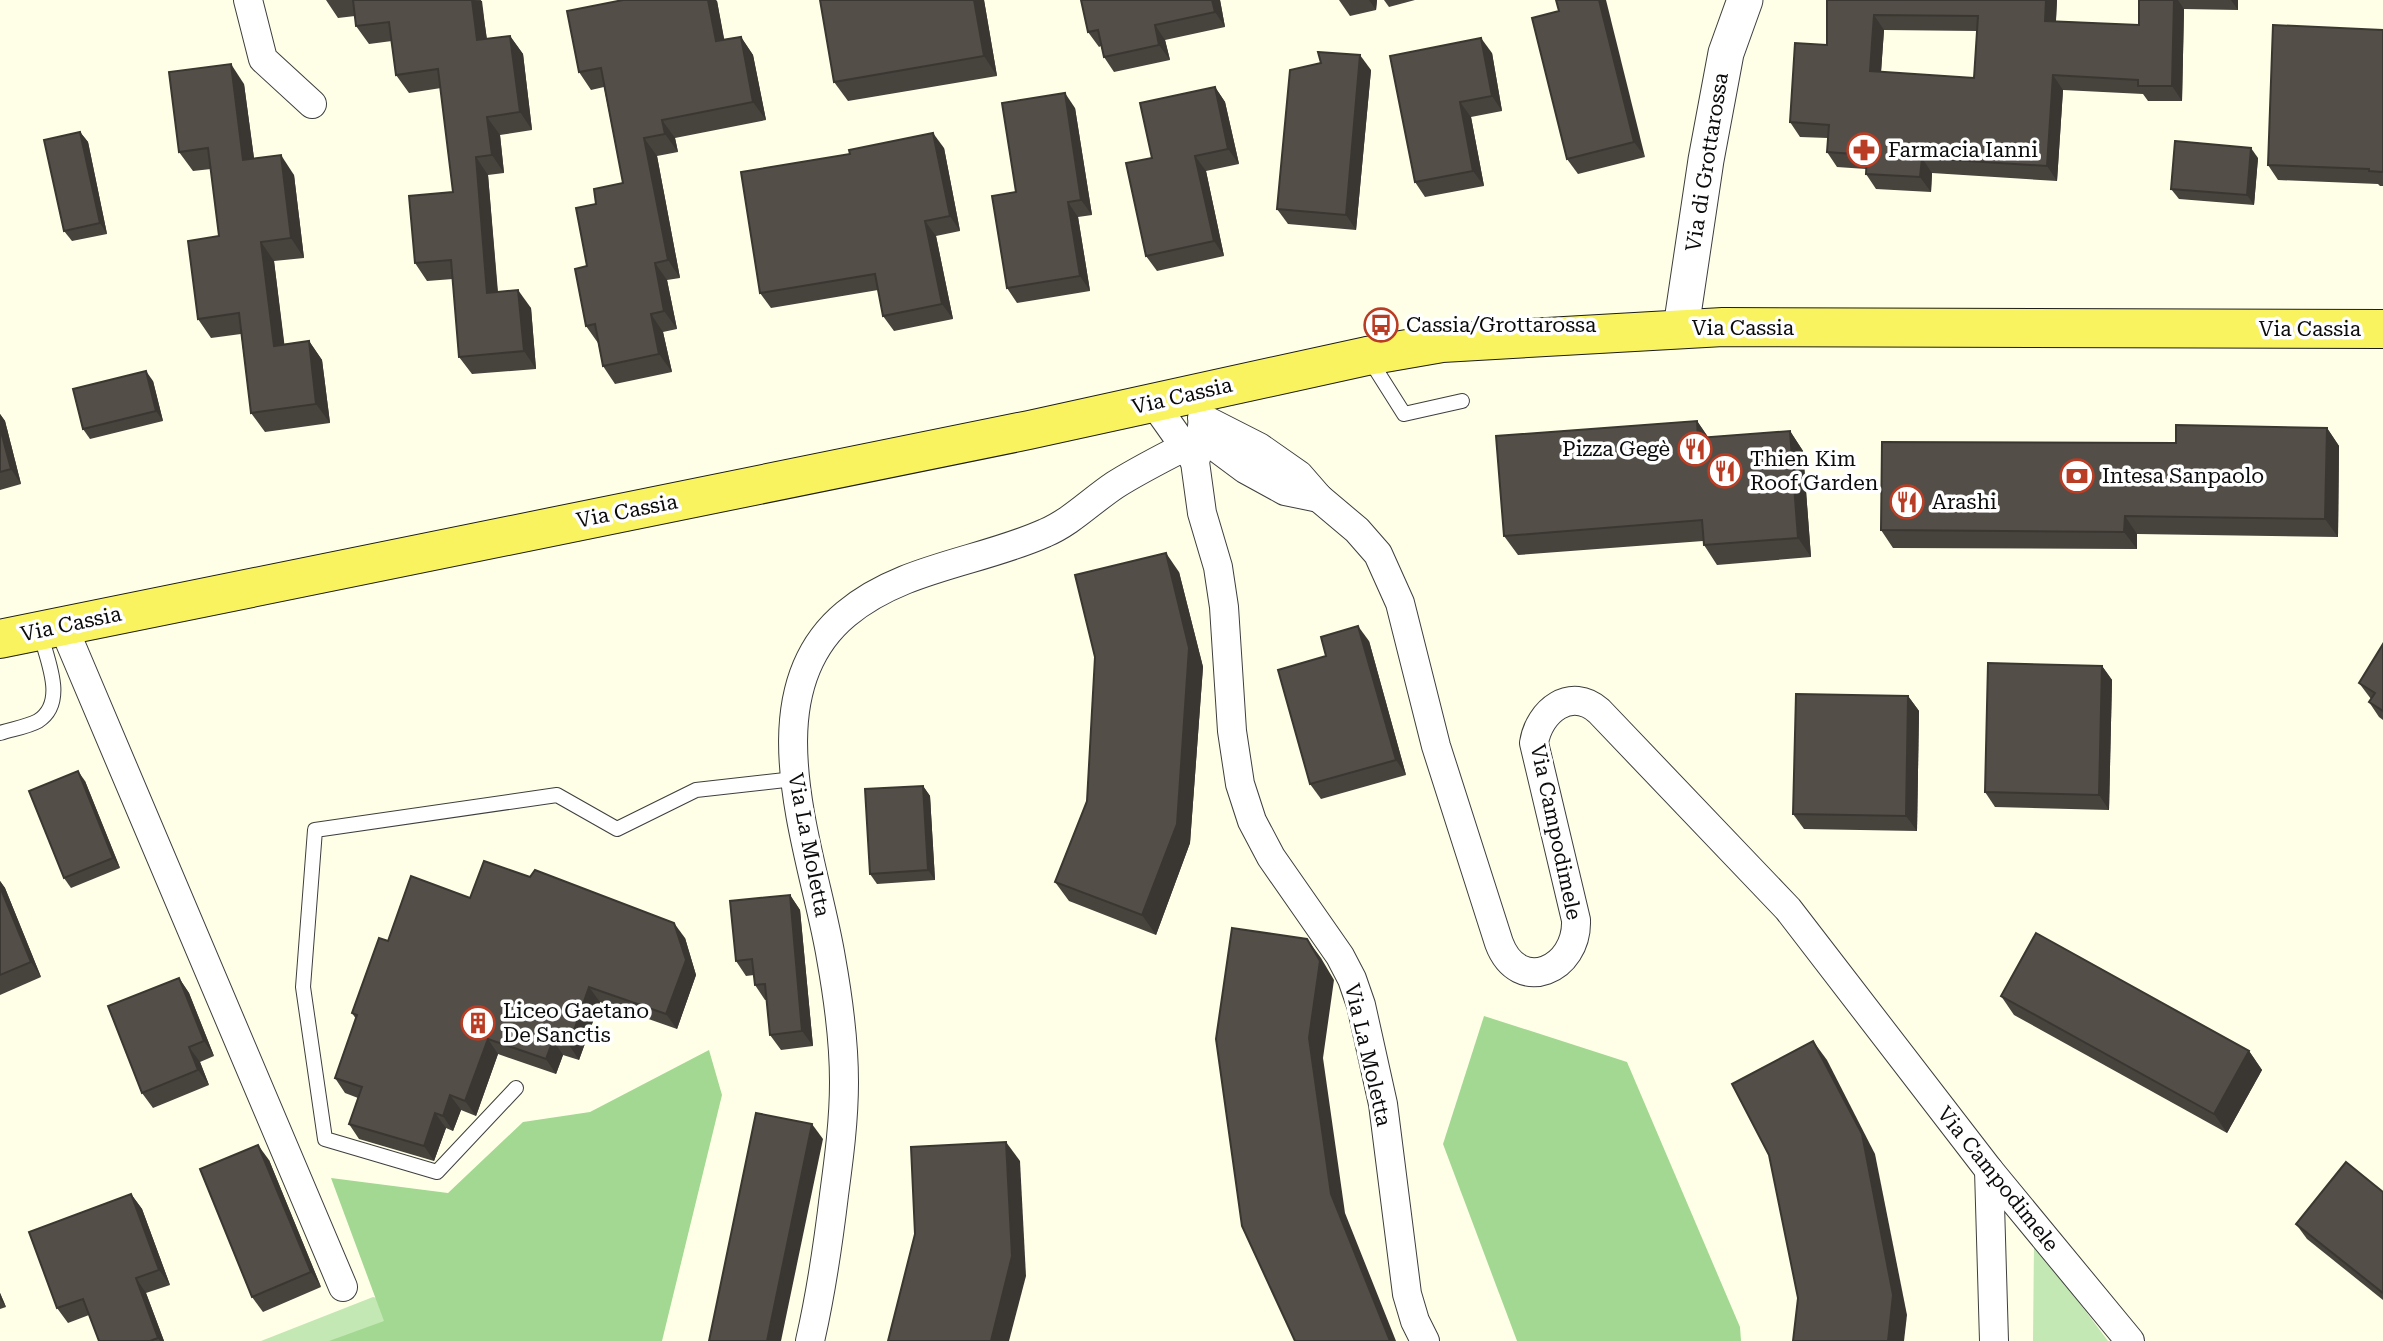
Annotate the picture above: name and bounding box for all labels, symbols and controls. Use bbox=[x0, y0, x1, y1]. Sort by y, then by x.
street label: Via di Grottarossa bbox=[1681, 70, 1733, 253]
pharmacy icon: Farmacia Ianni bbox=[1845, 131, 1883, 169]
place label: Farmacia Ianni bbox=[1888, 138, 2038, 162]
bus stop icon: Cassia/Grottarossa bbox=[1362, 306, 1400, 344]
place label: Cassia/Grottarossa bbox=[1406, 313, 1597, 337]
street label: Via Cassia bbox=[1692, 316, 1795, 340]
street label: Via Cassia bbox=[2259, 317, 2362, 341]
street label: Via Cassia bbox=[1129, 373, 1235, 419]
restaurant icon: Pizza Gegè bbox=[1676, 430, 1714, 468]
place label: Pizza Gegè bbox=[1562, 437, 1670, 461]
place label: Thien Kim Roof Garden bbox=[1750, 447, 1879, 495]
restaurant icon: Thien Kim Roof Garden bbox=[1706, 452, 1744, 490]
bank icon: Intesa Sanpaolo bbox=[2058, 457, 2096, 495]
place label: Intesa Sanpaolo bbox=[2102, 464, 2264, 488]
restaurant icon: Arashi bbox=[1888, 483, 1926, 521]
street label: Via Cassia bbox=[574, 489, 680, 533]
place label: Arashi bbox=[1932, 490, 1997, 514]
street label: Via Cassia bbox=[18, 601, 124, 646]
street label: Via Campodimele bbox=[1526, 742, 1586, 922]
street label: Via La Moletta bbox=[783, 771, 835, 919]
street label: Via La Moletta bbox=[1340, 981, 1396, 1129]
place label: Liceo Gaetano De Sanctis bbox=[503, 999, 649, 1047]
building icon: Liceo Gaetano De Sanctis bbox=[459, 1004, 497, 1042]
street label: Via Campodimele bbox=[1932, 1102, 2064, 1256]

